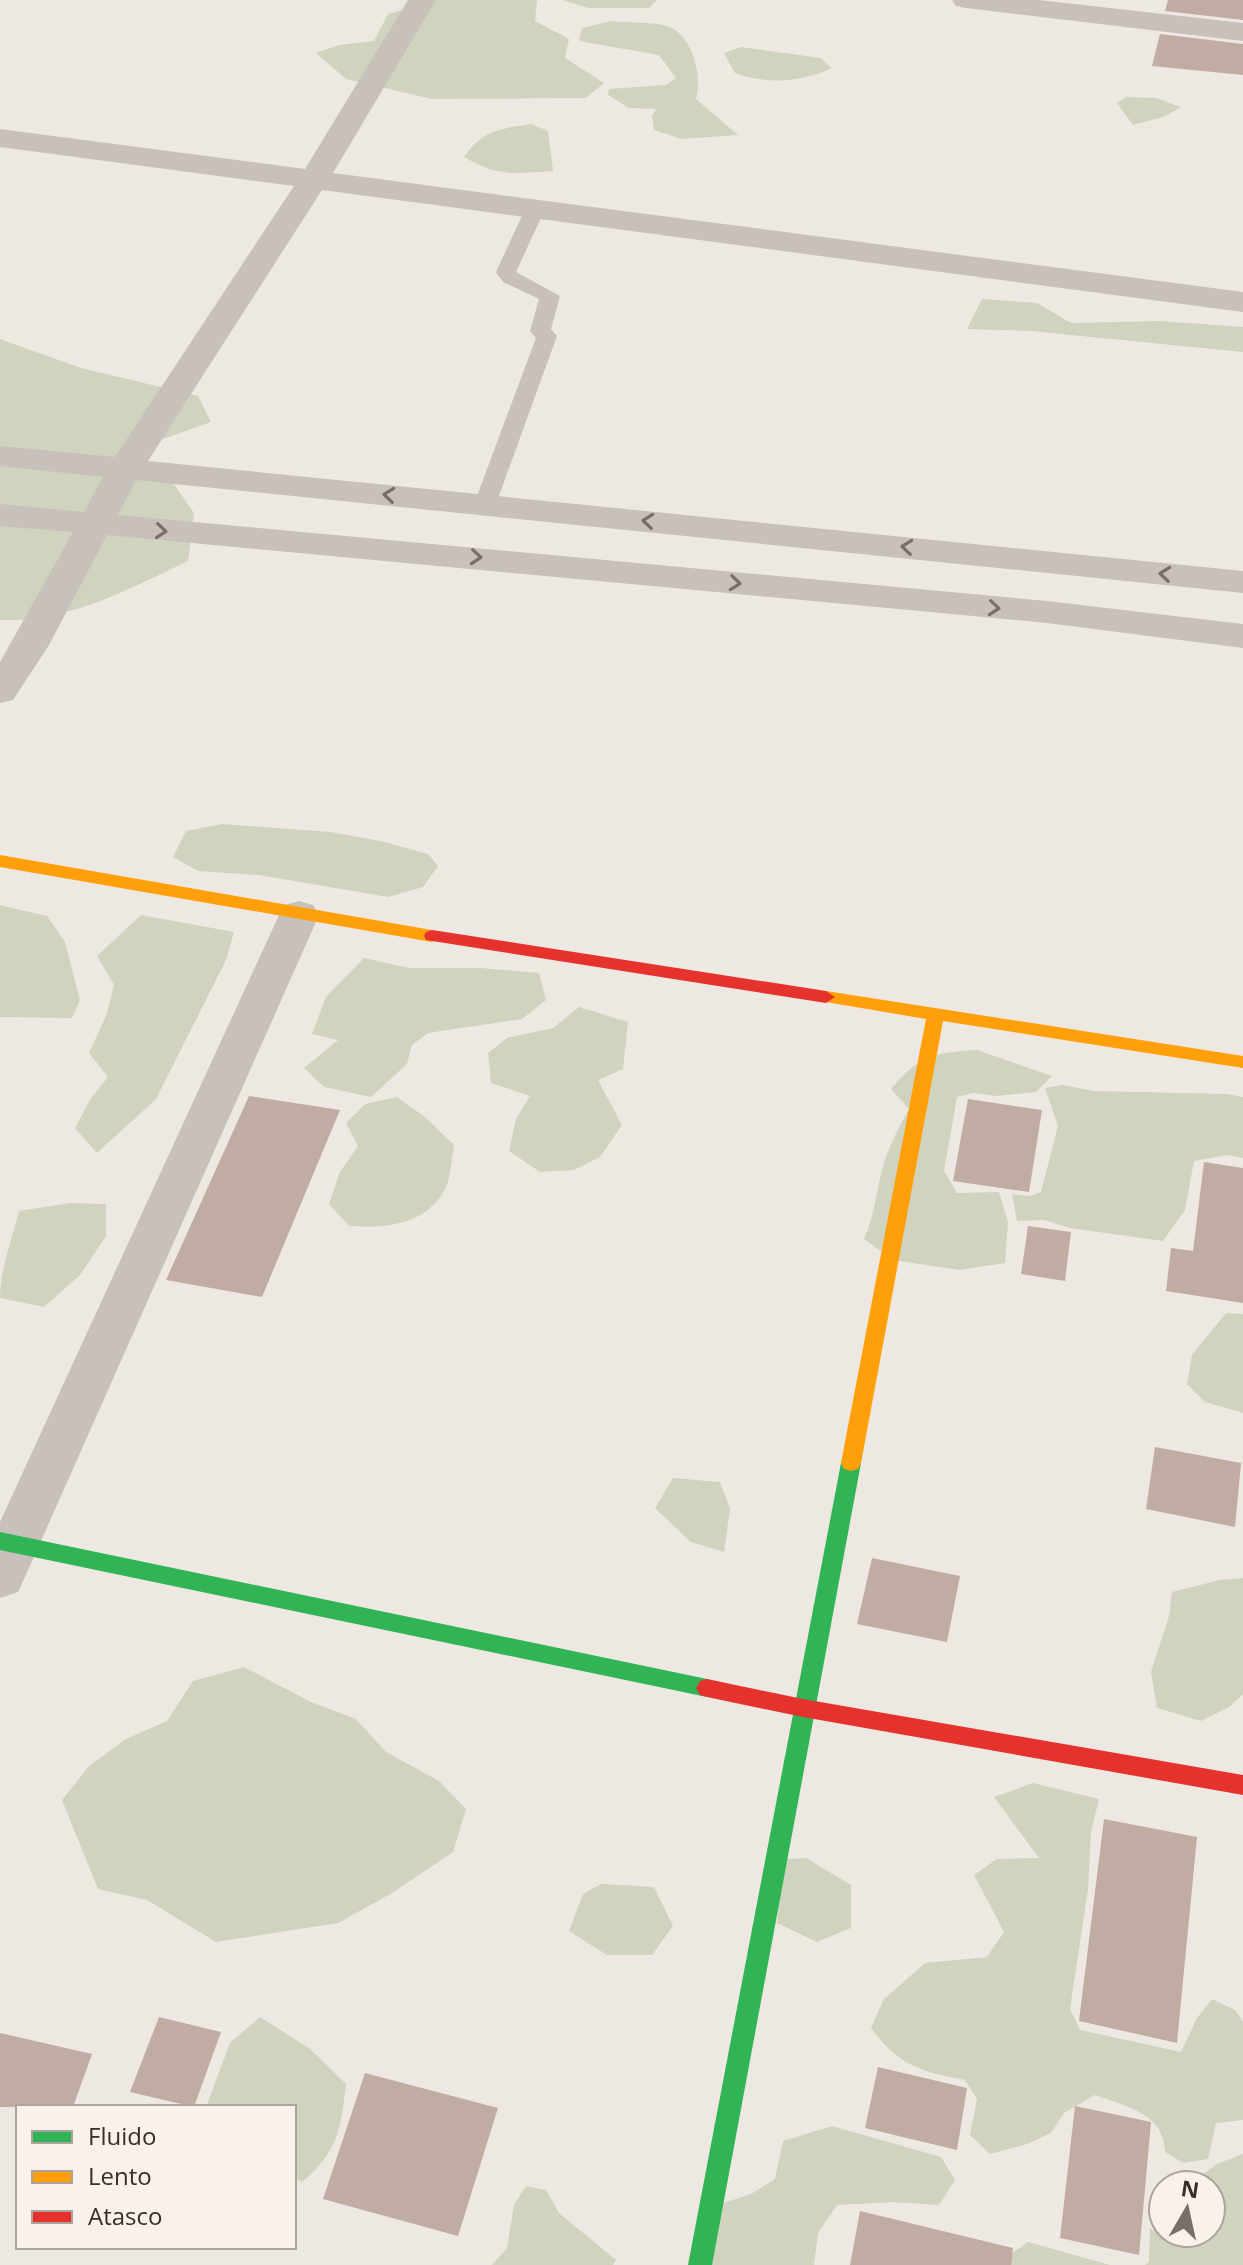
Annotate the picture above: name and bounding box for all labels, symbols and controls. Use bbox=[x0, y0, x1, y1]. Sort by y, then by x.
one-way arrow bbox=[383, 486, 396, 503]
one-way arrow bbox=[641, 513, 654, 530]
one-way arrow bbox=[155, 522, 168, 539]
one-way arrow bbox=[900, 539, 913, 556]
one-way arrow bbox=[470, 548, 483, 565]
one-way arrow bbox=[1158, 566, 1171, 583]
one-way arrow bbox=[729, 575, 742, 592]
one-way arrow bbox=[988, 599, 1001, 616]
legend bbox=[16, 2105, 296, 2249]
text: Fluido bbox=[88, 2119, 156, 2152]
text: Lento bbox=[88, 2159, 152, 2192]
north arrow bbox=[1147, 2169, 1227, 2249]
text: N bbox=[1179, 2172, 1201, 2204]
text: Atasco bbox=[88, 2199, 162, 2232]

